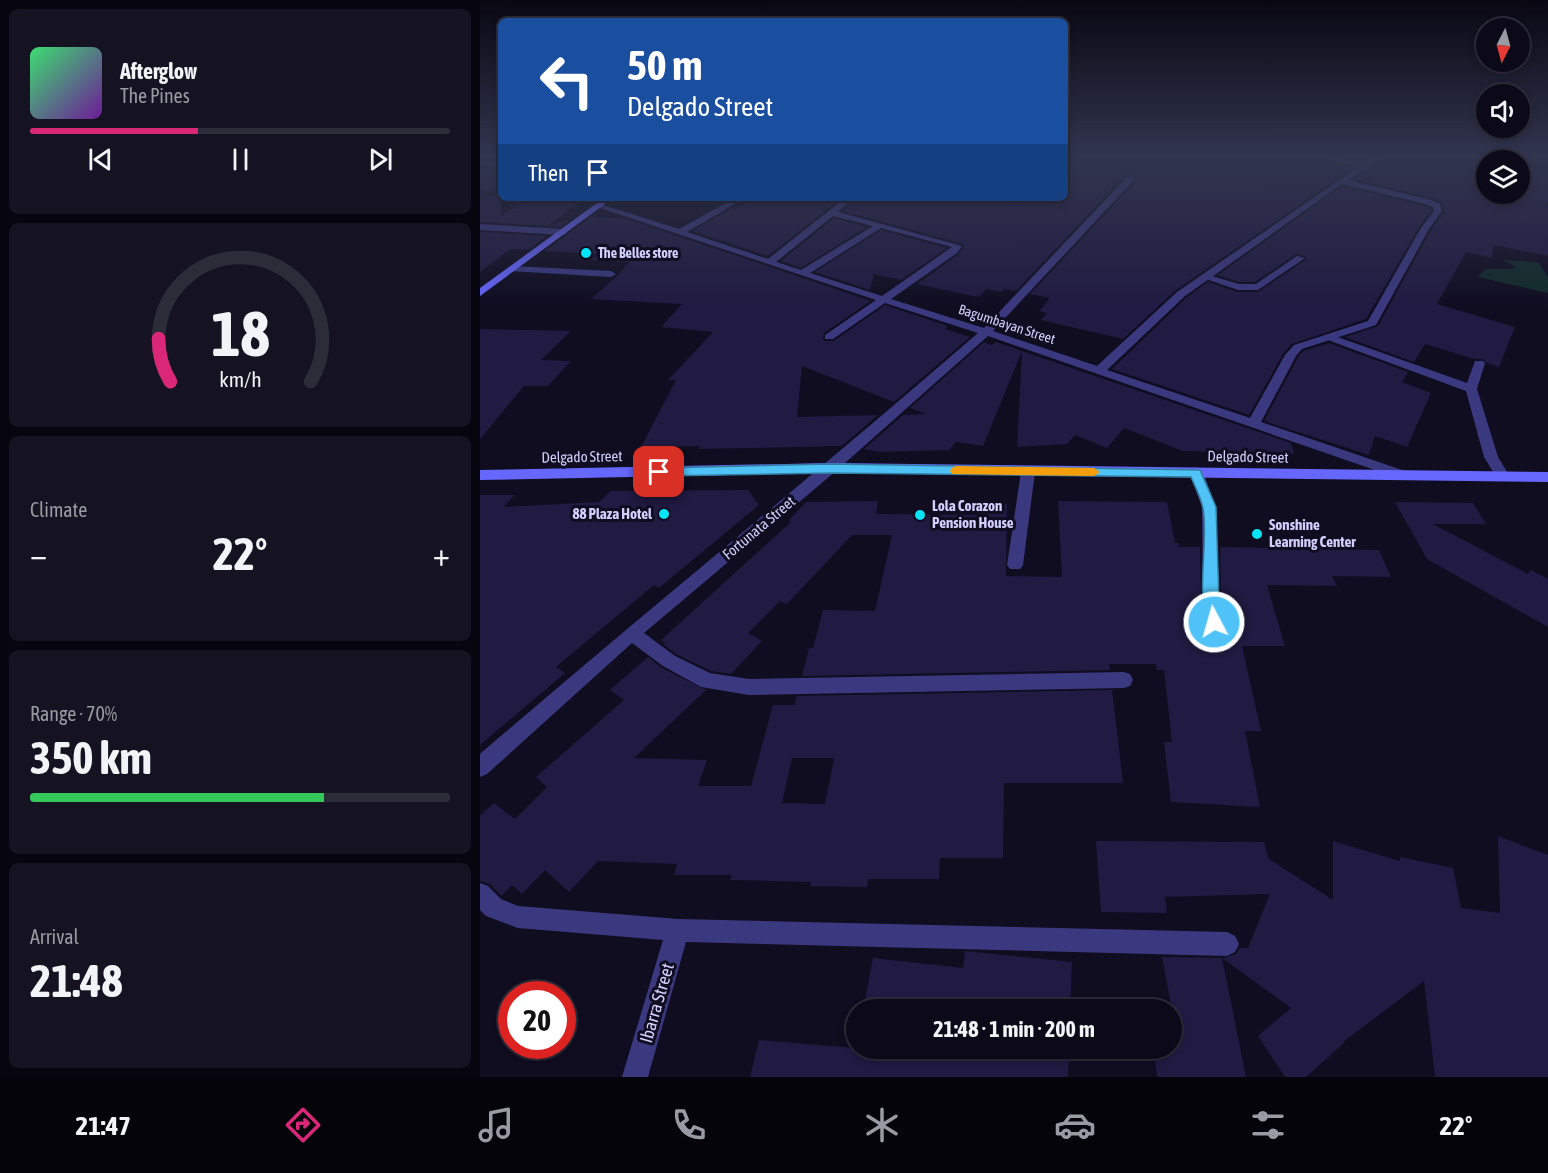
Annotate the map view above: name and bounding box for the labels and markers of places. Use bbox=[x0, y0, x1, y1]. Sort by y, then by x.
place label: The Belles store bbox=[598, 245, 678, 261]
marker: The Belles store bbox=[579, 246, 593, 260]
pin bbox=[633, 446, 684, 497]
place label: Lola Corazon Pension House bbox=[932, 497, 1014, 531]
place label: 88 Plaza Hotel bbox=[572, 505, 653, 522]
marker: 88 Plaza Hotel bbox=[657, 507, 671, 521]
marker: Lola Corazon Pension House bbox=[913, 508, 927, 522]
place label: Sonshine Learning Center bbox=[1269, 516, 1356, 550]
marker: Sonshine Learning Center bbox=[1250, 527, 1264, 541]

